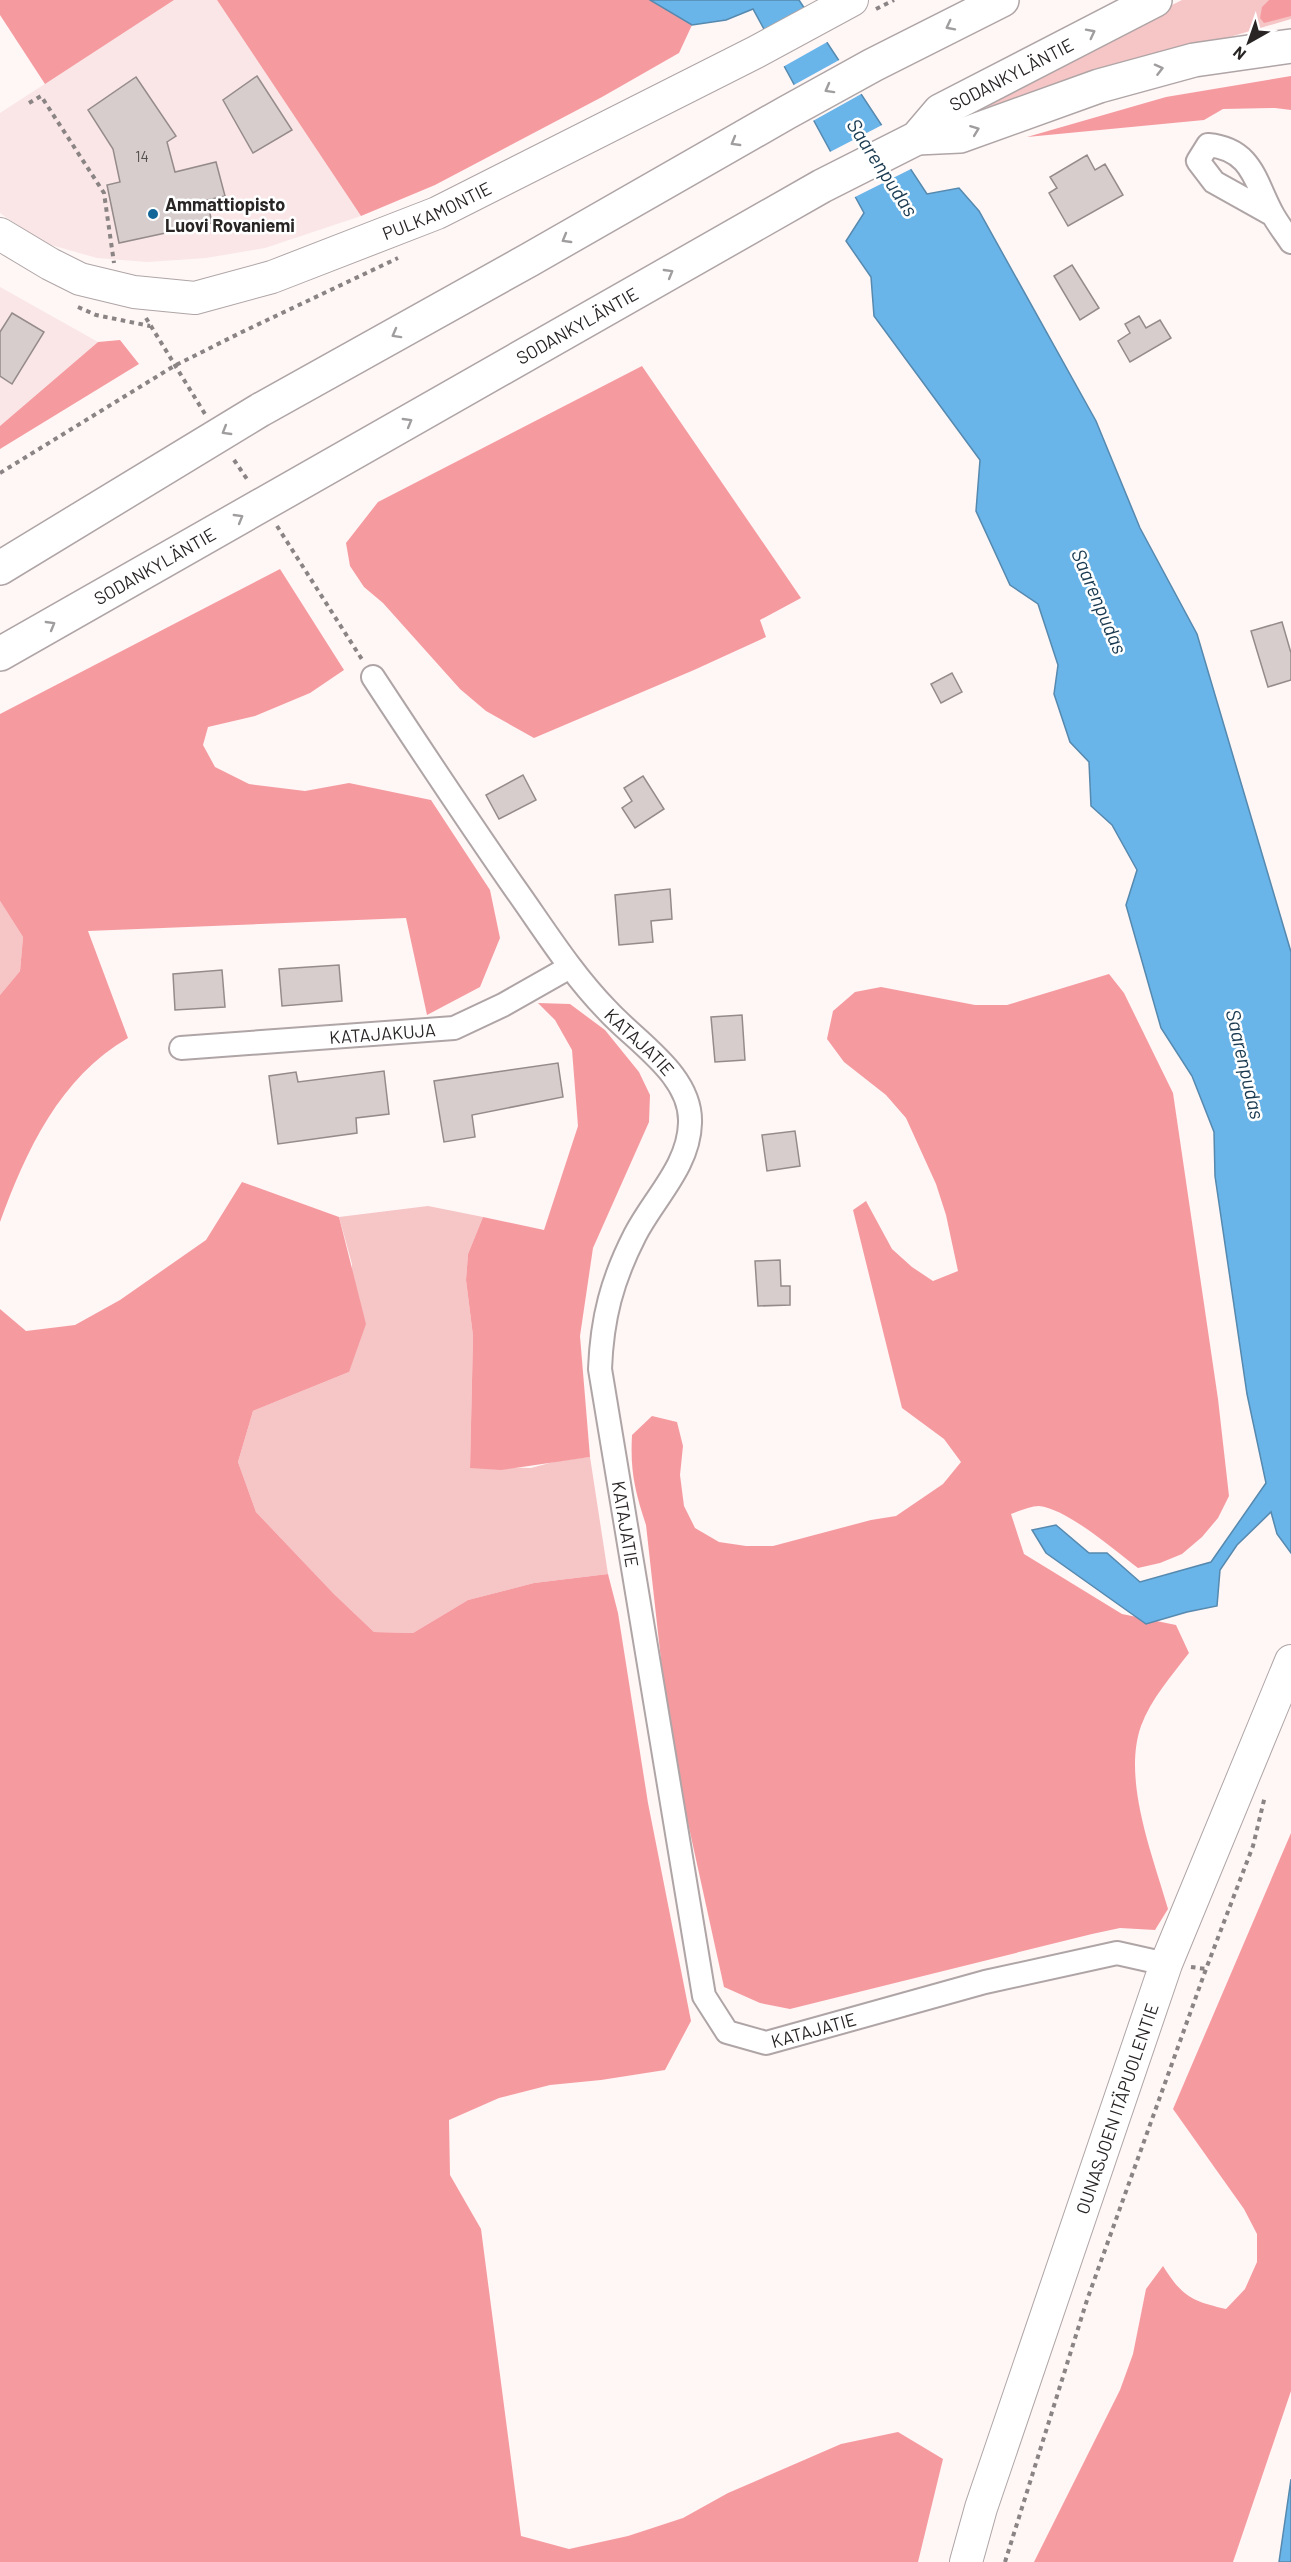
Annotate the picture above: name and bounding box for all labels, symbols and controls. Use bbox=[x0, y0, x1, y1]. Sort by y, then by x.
north arrow bbox=[1219, 12, 1279, 72]
one-way arrow bbox=[945, 19, 956, 31]
one-way arrow bbox=[1085, 29, 1095, 40]
street label: SODANKYLÄNTIE bbox=[945, 33, 1077, 115]
text: N bbox=[1229, 43, 1249, 65]
one-way arrow bbox=[1154, 63, 1164, 76]
one-way arrow bbox=[825, 82, 836, 93]
water label: Saarenpudas bbox=[842, 114, 924, 220]
one-way arrow bbox=[969, 125, 979, 138]
one-way arrow bbox=[731, 135, 741, 146]
house number: 14 bbox=[135, 147, 149, 165]
street label: PULKAMONTIE bbox=[379, 177, 495, 244]
place label: Ammattiopisto Luovi Rovaniemi bbox=[165, 193, 295, 236]
marker: Ammattiopisto Luovi Rovaniemi bbox=[146, 207, 160, 221]
one-way arrow bbox=[562, 232, 572, 243]
one-way arrow bbox=[663, 269, 673, 280]
street label: SODANKYLÄNTIE bbox=[512, 282, 642, 369]
one-way arrow bbox=[392, 327, 402, 339]
one-way arrow bbox=[402, 417, 412, 429]
one-way arrow bbox=[222, 423, 232, 435]
one-way arrow bbox=[232, 514, 243, 525]
street label: SODANKYLÄNTIE bbox=[90, 523, 220, 609]
water label: Saarenpudas bbox=[1067, 545, 1133, 657]
one-way arrow bbox=[45, 621, 55, 632]
street label: KATAJATIE bbox=[600, 1004, 679, 1080]
water label: Saarenpudas bbox=[1222, 1007, 1270, 1121]
street label: KATAJAKUJA bbox=[328, 1018, 437, 1048]
street label: KATAJATIE bbox=[608, 1479, 644, 1569]
street label: OUNASJOEN ITÄPUOLENTIE bbox=[1071, 2000, 1163, 2217]
street label: KATAJATIE bbox=[768, 2007, 859, 2052]

